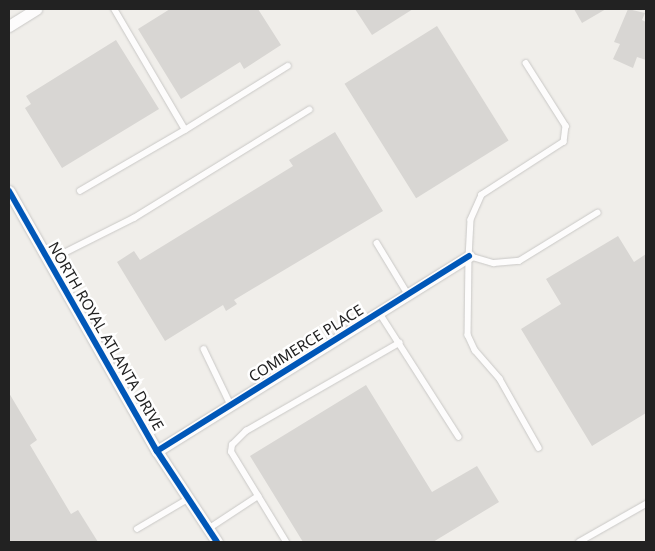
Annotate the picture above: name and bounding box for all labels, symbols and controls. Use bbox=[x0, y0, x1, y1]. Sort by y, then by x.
street label: NORTH ROYAL ATLANTA DRIVE bbox=[44, 238, 168, 434]
street label: COMMERCE PLACE bbox=[245, 301, 367, 385]

